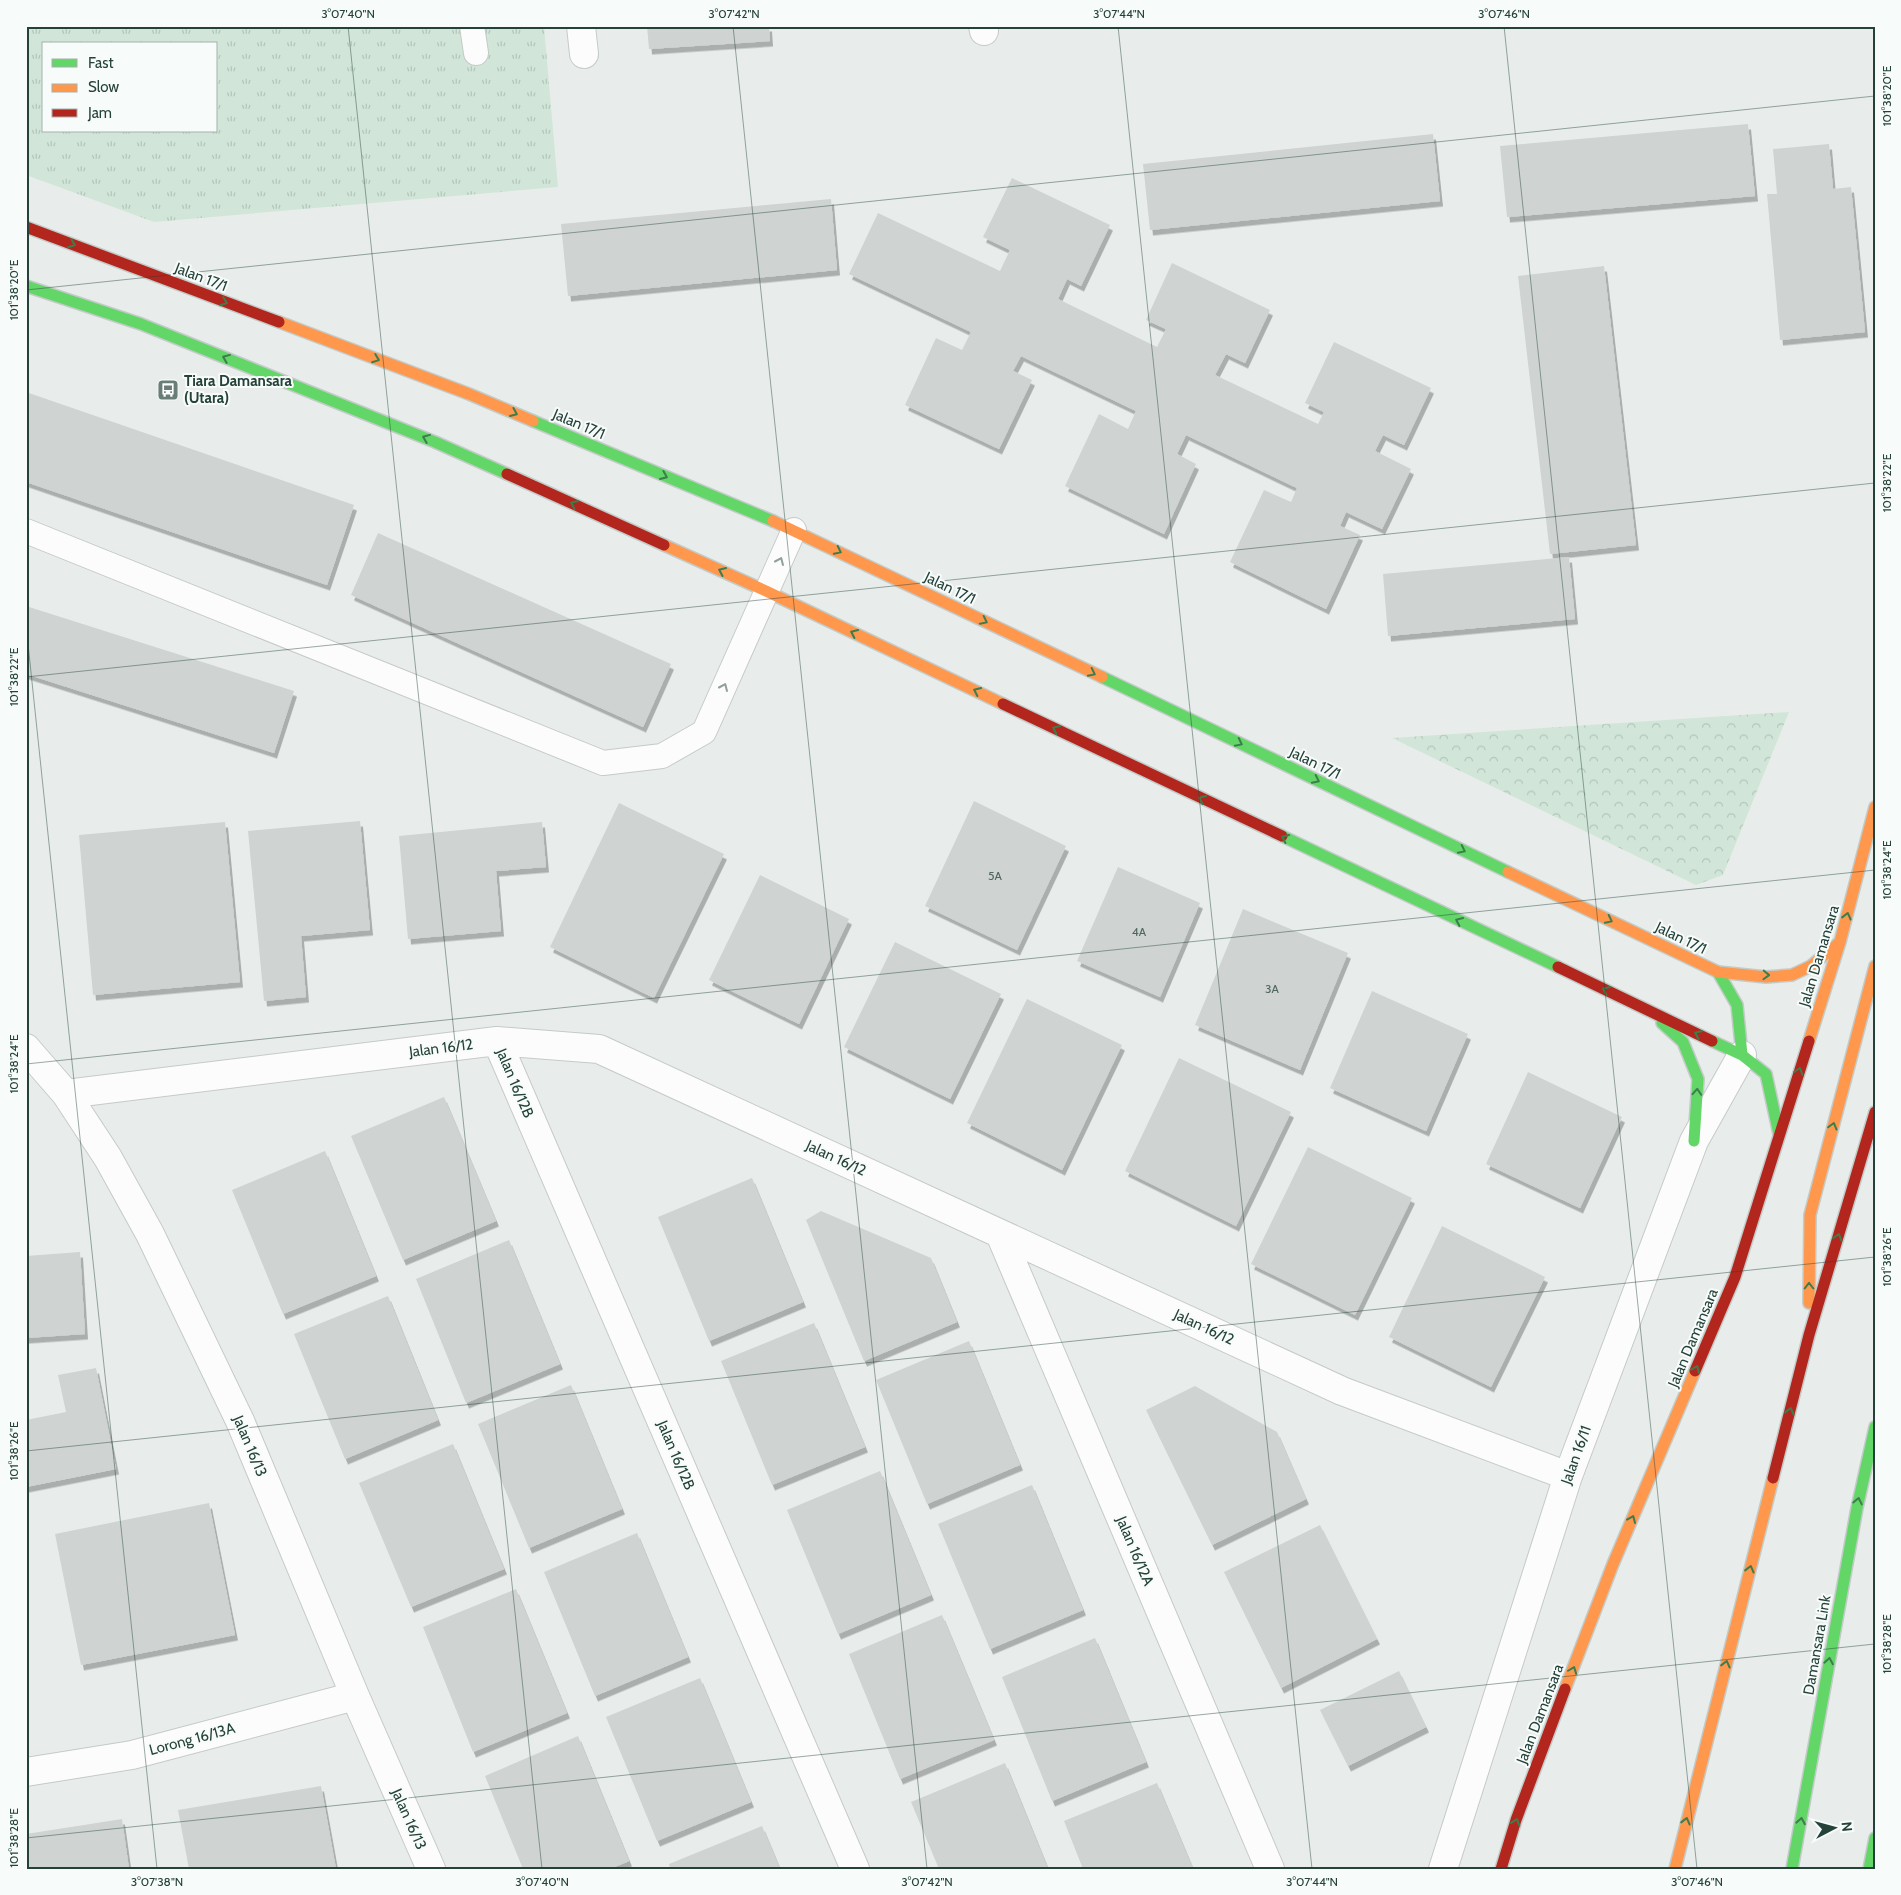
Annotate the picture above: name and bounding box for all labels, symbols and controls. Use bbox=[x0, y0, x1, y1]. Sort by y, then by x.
text: 3°07'40"N bbox=[321, 6, 375, 21]
text: 3°07'42"N bbox=[708, 6, 760, 21]
text: 3°07'44"N bbox=[1093, 6, 1145, 21]
text: 3°07'46"N bbox=[1478, 6, 1530, 21]
legend bbox=[42, 42, 218, 132]
text: Fast bbox=[88, 54, 113, 72]
text: 101°38'20"E bbox=[1879, 65, 1894, 126]
text: Slow bbox=[88, 78, 119, 96]
text: Jam bbox=[87, 104, 112, 122]
one-way arrow bbox=[67, 238, 76, 248]
street label: Jalan 17/1 bbox=[171, 258, 230, 295]
text: 101°38'20"E bbox=[6, 259, 21, 320]
one-way arrow bbox=[219, 295, 228, 306]
one-way arrow bbox=[371, 353, 380, 363]
one-way arrow bbox=[222, 354, 231, 364]
place label: Tiara Damansara (Utara) bbox=[184, 372, 293, 407]
bus stop icon: Tiara Damansara (Utara) bbox=[156, 378, 180, 402]
street label: Jalan 17/1 bbox=[549, 405, 608, 443]
one-way arrow bbox=[509, 407, 518, 417]
one-way arrow bbox=[422, 434, 430, 444]
text: 101°38'22"E bbox=[1879, 453, 1894, 512]
one-way arrow bbox=[659, 469, 668, 480]
one-way arrow bbox=[570, 500, 579, 511]
one-way arrow bbox=[833, 545, 842, 555]
one-way arrow bbox=[774, 557, 784, 566]
one-way arrow bbox=[718, 567, 727, 578]
street label: Jalan 17/1 bbox=[921, 567, 979, 608]
one-way arrow bbox=[979, 615, 988, 625]
one-way arrow bbox=[850, 629, 859, 640]
text: 101°38'22"E bbox=[6, 647, 21, 706]
one-way arrow bbox=[1087, 666, 1096, 676]
one-way arrow bbox=[718, 683, 728, 692]
one-way arrow bbox=[973, 687, 982, 698]
one-way arrow bbox=[1052, 725, 1061, 735]
one-way arrow bbox=[1234, 737, 1243, 747]
street label: Jalan 17/1 bbox=[1286, 742, 1344, 783]
one-way arrow bbox=[1311, 773, 1320, 784]
one-way arrow bbox=[1198, 794, 1207, 805]
one-way arrow bbox=[1281, 834, 1290, 844]
text: 101°38'24"E bbox=[1879, 840, 1894, 900]
one-way arrow bbox=[1457, 844, 1466, 854]
house number: 5A bbox=[988, 868, 1003, 883]
street label: Jalan Damansara bbox=[1795, 902, 1843, 1010]
one-way arrow bbox=[1841, 911, 1852, 920]
one-way arrow bbox=[1604, 914, 1613, 924]
one-way arrow bbox=[1455, 916, 1464, 927]
street label: Jalan 17/1 bbox=[1652, 917, 1710, 958]
house number: 4A bbox=[1132, 924, 1147, 939]
one-way arrow bbox=[1763, 970, 1771, 981]
house number: 3A bbox=[1265, 981, 1280, 996]
one-way arrow bbox=[1602, 986, 1611, 997]
one-way arrow bbox=[1694, 1030, 1703, 1040]
text: 101°38'24"E bbox=[6, 1034, 21, 1094]
street label: Jalan 16/12 bbox=[407, 1035, 474, 1061]
street label: Jalan 16/12B bbox=[492, 1045, 538, 1120]
one-way arrow bbox=[1793, 1068, 1803, 1076]
one-way arrow bbox=[1691, 1088, 1702, 1096]
one-way arrow bbox=[1827, 1122, 1838, 1131]
street label: Jalan 16/12 bbox=[802, 1136, 869, 1180]
text: 101°38'26"E bbox=[1879, 1227, 1894, 1287]
one-way arrow bbox=[1832, 1234, 1842, 1242]
one-way arrow bbox=[1804, 1282, 1814, 1290]
street label: Jalan Damansara bbox=[1664, 1285, 1722, 1391]
street label: Jalan 16/12 bbox=[1170, 1305, 1237, 1349]
one-way arrow bbox=[1690, 1366, 1700, 1374]
one-way arrow bbox=[1784, 1407, 1795, 1416]
street label: Jalan 16/13 bbox=[229, 1412, 271, 1479]
street label: Jalan 16/12B bbox=[653, 1417, 699, 1492]
text: 101°38'26"E bbox=[6, 1421, 21, 1481]
street label: Jalan 16/11 bbox=[1557, 1423, 1595, 1488]
one-way arrow bbox=[1852, 1496, 1863, 1505]
street label: Jalan 16/12A bbox=[1112, 1513, 1158, 1589]
one-way arrow bbox=[1625, 1515, 1636, 1524]
one-way arrow bbox=[1744, 1564, 1755, 1573]
street label: Damansara Link bbox=[1799, 1593, 1835, 1696]
text: 101°38'28"E bbox=[1879, 1614, 1894, 1674]
one-way arrow bbox=[1823, 1656, 1833, 1665]
one-way arrow bbox=[1720, 1659, 1731, 1668]
street label: Jalan Damansara bbox=[1512, 1661, 1568, 1767]
one-way arrow bbox=[1567, 1666, 1577, 1675]
street label: Lorong 16/13A bbox=[147, 1719, 238, 1759]
street label: Jalan 16/13 bbox=[387, 1785, 430, 1852]
north arrow bbox=[1808, 1802, 1858, 1852]
text: 101°38'28"E bbox=[6, 1808, 21, 1868]
one-way arrow bbox=[1795, 1816, 1805, 1825]
one-way arrow bbox=[1681, 1818, 1691, 1826]
one-way arrow bbox=[1510, 1819, 1520, 1827]
text: N bbox=[1837, 1821, 1856, 1833]
text: 3°07'38"N bbox=[131, 1874, 183, 1889]
text: 3°07'40"N bbox=[515, 1874, 569, 1889]
text: 3°07'42"N bbox=[901, 1874, 953, 1889]
text: 3°07'44"N bbox=[1286, 1874, 1338, 1889]
text: 3°07'46"N bbox=[1671, 1874, 1723, 1889]

